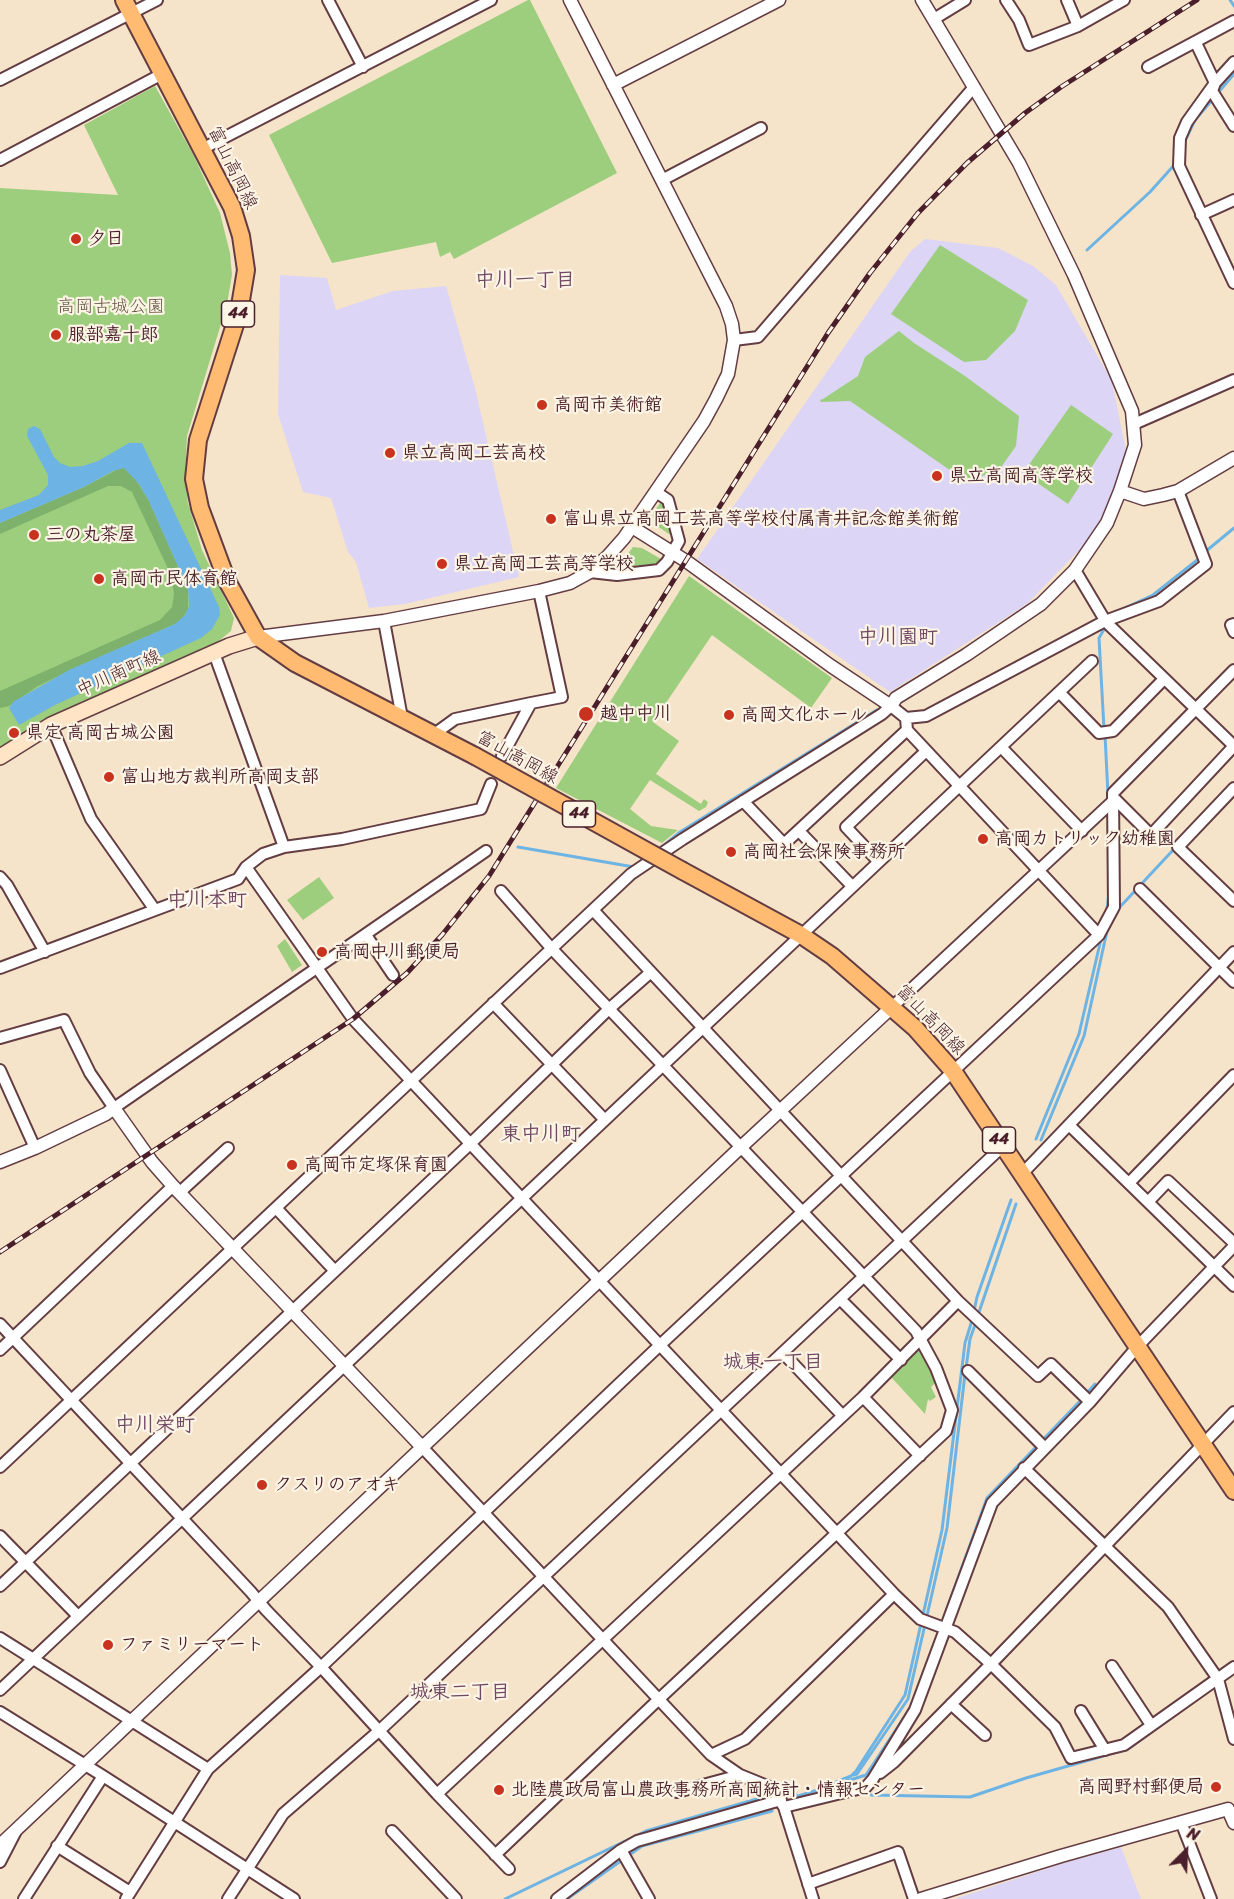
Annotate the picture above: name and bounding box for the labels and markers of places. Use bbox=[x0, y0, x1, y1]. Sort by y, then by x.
place label: 夕日 bbox=[88, 228, 124, 250]
marker: 夕日 bbox=[69, 232, 83, 246]
place label: 服部嘉十郎 bbox=[68, 324, 158, 346]
marker: 服部嘉十郎 bbox=[49, 328, 63, 342]
place label: 高岡市美術館 bbox=[554, 394, 662, 416]
marker: 高岡市美術館 bbox=[535, 398, 549, 412]
place label: 県立高岡工芸高校 bbox=[402, 442, 546, 464]
marker: 県立高岡工芸高校 bbox=[383, 446, 397, 460]
place label: 県立高岡高等学校 bbox=[949, 465, 1093, 487]
marker: 県立高岡高等学校 bbox=[930, 469, 944, 483]
place label: 富山県立高岡工芸高等学校付属青井記念館美術館 bbox=[563, 508, 959, 530]
marker: 富山県立高岡工芸高等学校付属青井記念館美術館 bbox=[544, 512, 558, 526]
place label: 三の丸茶屋 bbox=[46, 524, 136, 546]
marker: 三の丸茶屋 bbox=[27, 528, 41, 542]
place label: 県立高岡工芸高等学校 bbox=[454, 553, 634, 575]
marker: 県立高岡工芸高等学校 bbox=[435, 557, 449, 571]
place label: 高岡市民体育館 bbox=[111, 568, 237, 590]
marker: 高岡市民体育館 bbox=[92, 572, 106, 586]
place label: 越中中川 bbox=[600, 703, 672, 725]
place label: 高岡文化ホール bbox=[741, 704, 867, 726]
marker: 越中中川 bbox=[577, 705, 595, 723]
marker: 高岡文化ホール bbox=[722, 708, 736, 722]
place label: 県定 高岡古城公園 bbox=[26, 722, 175, 744]
marker: 県定 高岡古城公園 bbox=[7, 726, 21, 740]
place label: 富山地方裁判所高岡支部 bbox=[121, 766, 319, 788]
marker: 富山地方裁判所高岡支部 bbox=[102, 770, 116, 784]
place label: 高岡カトリック幼稚園 bbox=[995, 828, 1175, 850]
marker: 高岡カトリック幼稚園 bbox=[976, 832, 990, 846]
place label: 高岡社会保険事務所 bbox=[743, 841, 905, 863]
marker: 高岡社会保険事務所 bbox=[724, 845, 738, 859]
place label: 高岡中川郵便局 bbox=[334, 941, 460, 963]
marker: 高岡中川郵便局 bbox=[315, 945, 329, 959]
place label: 高岡市定塚保育園 bbox=[304, 1154, 448, 1176]
marker: 高岡市定塚保育園 bbox=[285, 1158, 299, 1172]
place label: クスリのアオキ bbox=[274, 1474, 400, 1496]
marker: クスリのアオキ bbox=[255, 1478, 269, 1492]
place label: ファミリーマート bbox=[120, 1634, 264, 1656]
marker: ファミリーマート bbox=[101, 1638, 115, 1652]
place label: 高岡野村郵便局 bbox=[1078, 1776, 1204, 1798]
place label: 北陸農政局富山農政事務所高岡統計・情報センター bbox=[511, 1779, 925, 1801]
marker: 高岡野村郵便局 bbox=[1209, 1780, 1223, 1794]
marker: 北陸農政局富山農政事務所高岡統計・情報センター bbox=[492, 1783, 506, 1797]

